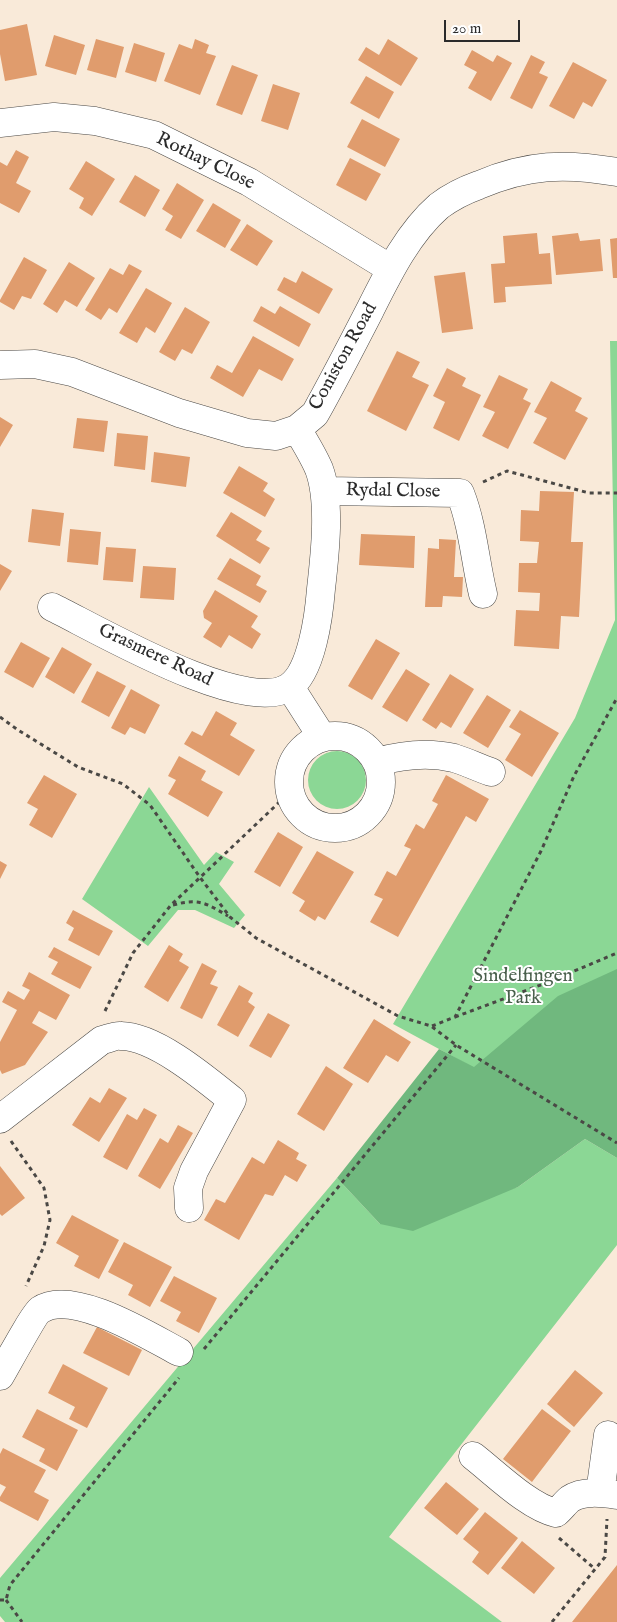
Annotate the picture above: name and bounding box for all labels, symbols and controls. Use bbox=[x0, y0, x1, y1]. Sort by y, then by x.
scale bar bbox=[447, 10, 523, 42]
text: 20 m bbox=[452, 19, 481, 38]
street label: Rothay Close bbox=[152, 128, 258, 196]
street label: Coniston Road bbox=[305, 299, 383, 415]
street label: Rydal Close bbox=[345, 480, 441, 504]
street label: Grasmere Road bbox=[94, 620, 216, 692]
park label: Sindelfingen Park bbox=[473, 966, 573, 1010]

